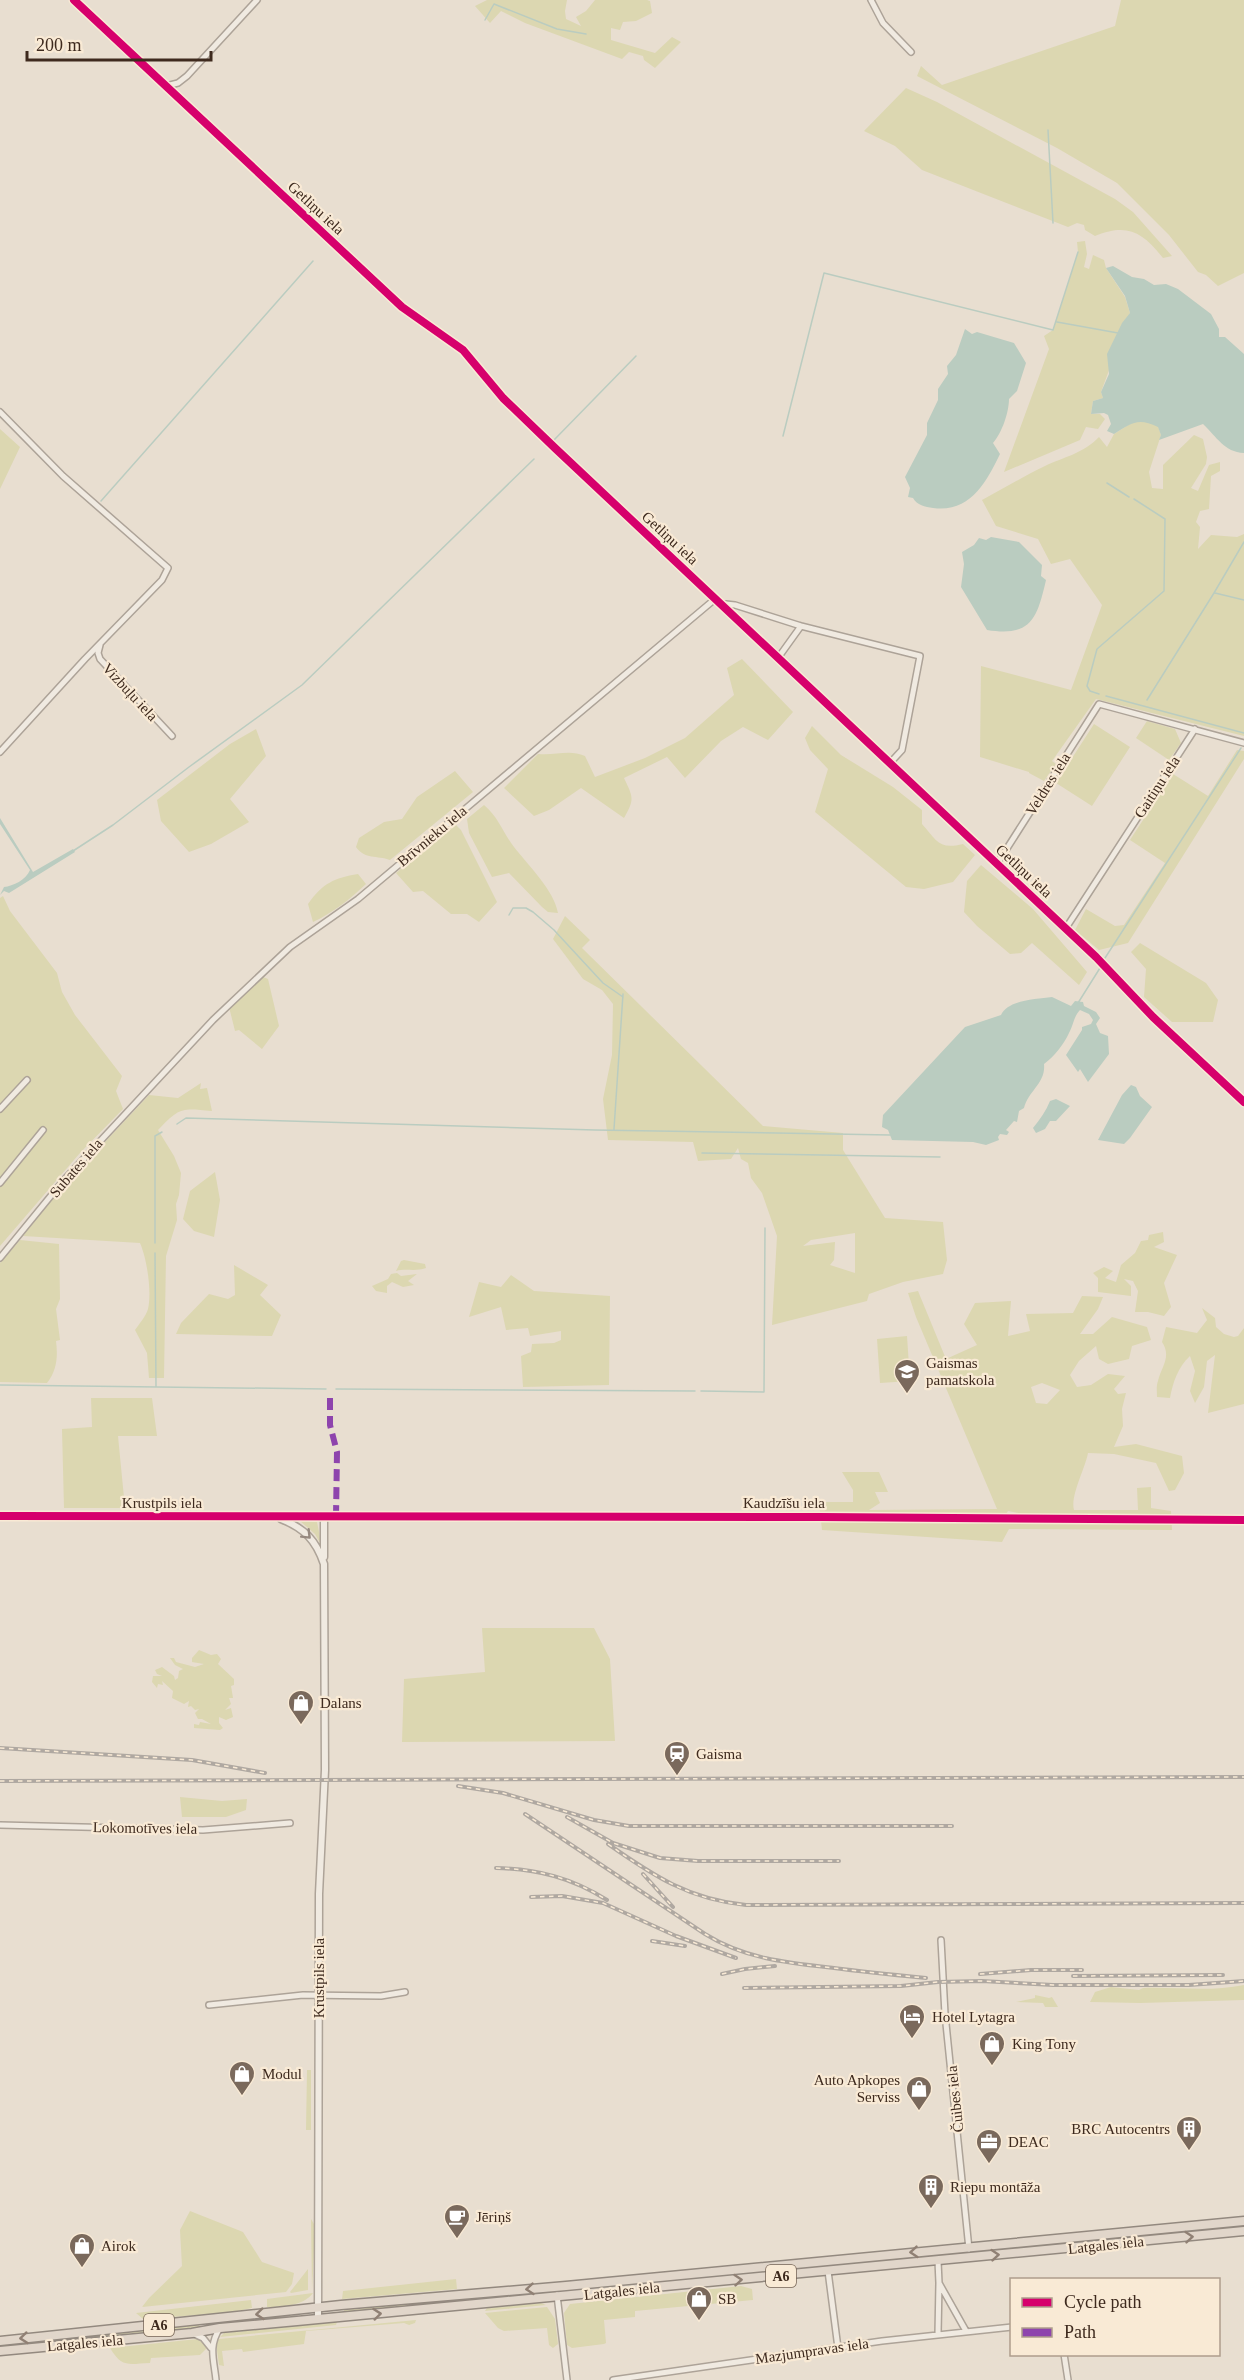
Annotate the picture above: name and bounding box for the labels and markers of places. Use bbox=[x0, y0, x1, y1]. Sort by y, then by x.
place label: Gaismas pamatskola bbox=[926, 1355, 995, 1388]
school or university icon: Gaismas pamatskola bbox=[892, 1357, 922, 1395]
shop icon: Dalans bbox=[286, 1688, 316, 1726]
place label: Dalans bbox=[320, 1695, 362, 1711]
station icon: Gaisma bbox=[662, 1739, 692, 1777]
place label: Gaisma bbox=[696, 1746, 742, 1762]
hotel icon: Hotel Lytagra bbox=[897, 2002, 927, 2040]
place label: Hotel Lytagra bbox=[932, 2009, 1015, 2025]
shop icon: King Tony bbox=[977, 2029, 1007, 2067]
place label: King Tony bbox=[1012, 2036, 1077, 2052]
shop icon: Modul bbox=[227, 2059, 257, 2097]
place label: Modul bbox=[262, 2066, 302, 2082]
place label: Auto Apkopes Serviss bbox=[814, 2072, 900, 2105]
shop icon: Auto Apkopes Serviss bbox=[904, 2074, 934, 2112]
building icon: BRC Autocentrs bbox=[1174, 2114, 1204, 2152]
place label: BRC Autocentrs bbox=[1071, 2121, 1170, 2137]
office icon: DEAC bbox=[974, 2127, 1004, 2165]
place label: DEAC bbox=[1008, 2134, 1049, 2150]
building icon: Riepu montāža bbox=[916, 2172, 946, 2210]
place label: Riepu montāža bbox=[950, 2179, 1041, 2195]
cafe icon: Jēriņš bbox=[442, 2202, 472, 2240]
place label: Jēriņš bbox=[476, 2209, 511, 2226]
shop icon: Airok bbox=[67, 2231, 97, 2269]
place label: Airok bbox=[101, 2238, 136, 2254]
shop icon: SB bbox=[684, 2284, 714, 2322]
place label: SB bbox=[718, 2291, 736, 2307]

